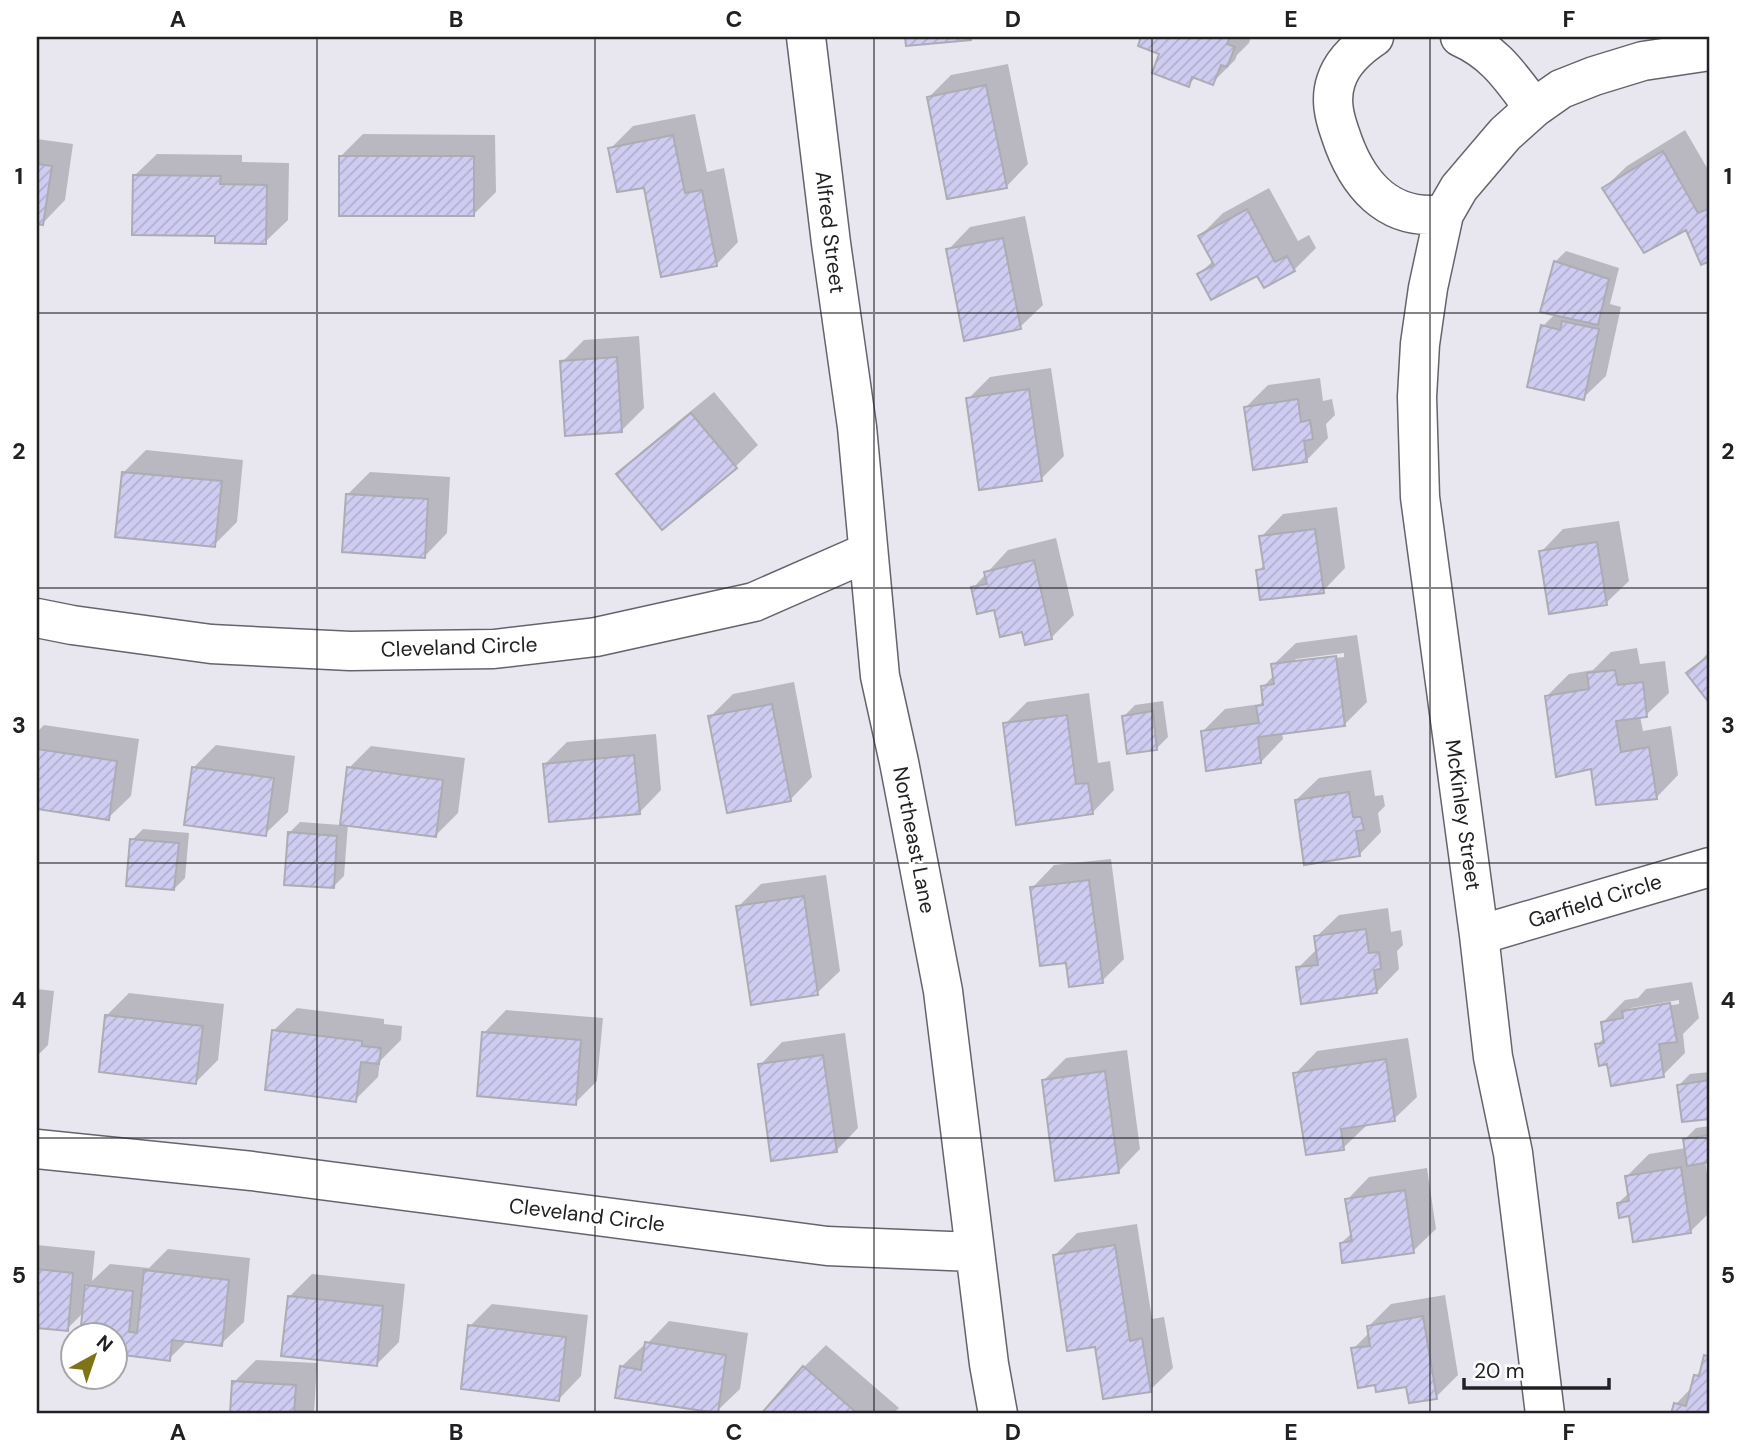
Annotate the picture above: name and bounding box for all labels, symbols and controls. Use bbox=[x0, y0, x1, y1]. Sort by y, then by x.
text: A bbox=[170, 4, 186, 34]
text: B bbox=[449, 4, 463, 34]
text: C bbox=[726, 4, 742, 34]
text: D bbox=[1005, 4, 1021, 34]
text: E bbox=[1284, 4, 1298, 34]
text: F bbox=[1563, 4, 1576, 34]
text: 1 bbox=[15, 161, 23, 191]
text: 1 bbox=[1724, 161, 1732, 191]
street label: Alfred Street bbox=[809, 169, 851, 295]
text: 2 bbox=[12, 436, 26, 466]
text: 2 bbox=[1721, 436, 1735, 466]
street label: Cleveland Circle bbox=[380, 630, 538, 664]
text: 3 bbox=[12, 710, 26, 740]
text: 3 bbox=[1721, 710, 1735, 740]
street label: McKinley Street bbox=[1439, 738, 1487, 892]
street label: Northeast Lane bbox=[886, 764, 942, 916]
street label: Garfield Circle bbox=[1525, 867, 1665, 935]
text: 4 bbox=[12, 985, 27, 1015]
text: 4 bbox=[1721, 985, 1736, 1015]
street label: Cleveland Circle bbox=[508, 1192, 667, 1238]
text: 5 bbox=[12, 1260, 26, 1290]
text: 5 bbox=[1721, 1260, 1735, 1290]
north arrow bbox=[60, 1322, 130, 1392]
text: N bbox=[91, 1329, 118, 1357]
scale bar bbox=[1464, 1346, 1609, 1390]
text: 20 m bbox=[1474, 1357, 1525, 1385]
text: A bbox=[170, 1417, 186, 1447]
text: B bbox=[449, 1417, 463, 1447]
text: C bbox=[726, 1417, 742, 1447]
text: D bbox=[1005, 1417, 1021, 1447]
text: E bbox=[1284, 1417, 1298, 1447]
text: F bbox=[1563, 1417, 1576, 1447]

